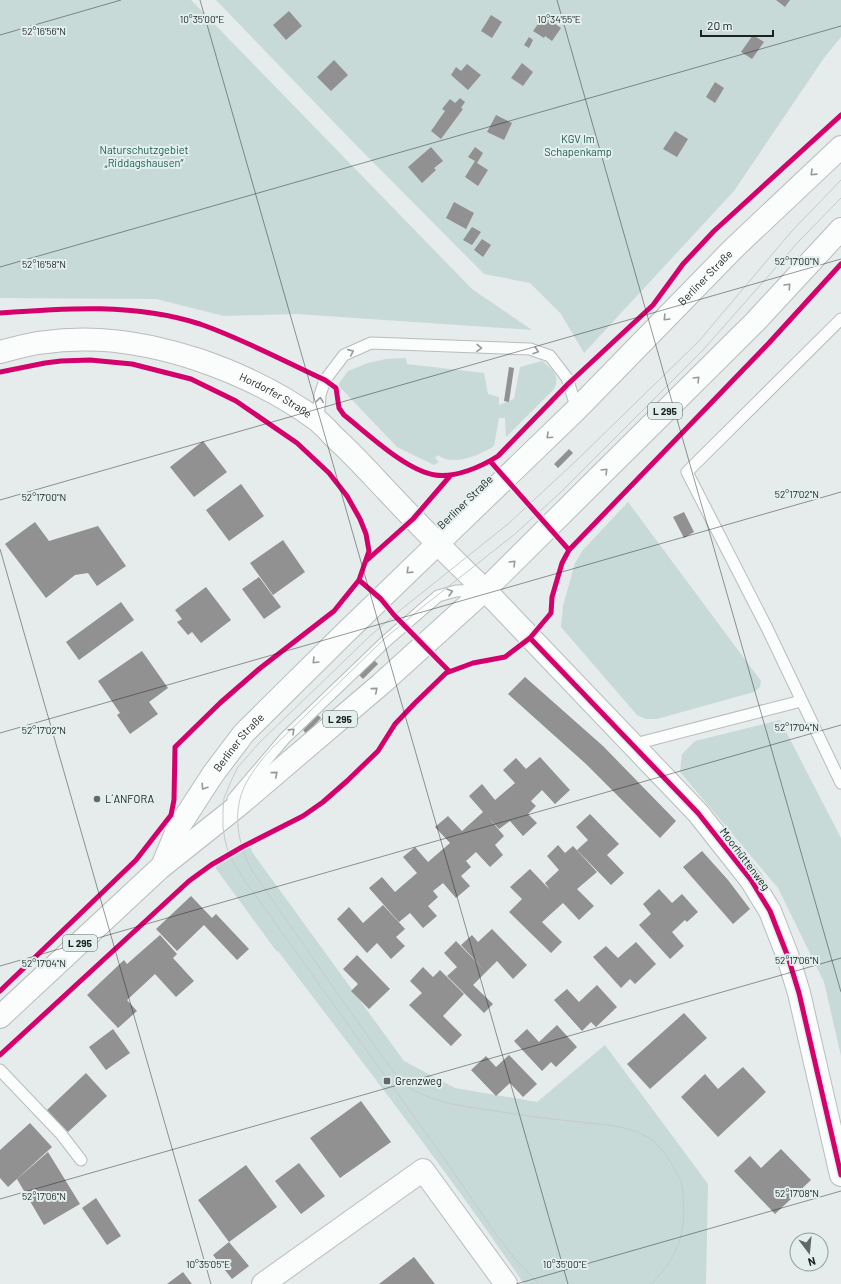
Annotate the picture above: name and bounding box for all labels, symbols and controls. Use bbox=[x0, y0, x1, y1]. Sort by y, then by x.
scale bar bbox=[701, 12, 773, 38]
text: 10°35'00"E bbox=[180, 13, 224, 25]
text: 10°34'55"E bbox=[537, 13, 581, 25]
text: 20 m bbox=[707, 18, 733, 32]
text: 52°16'56"N bbox=[22, 25, 66, 37]
park label: KGV Im Schapenkamp bbox=[544, 132, 612, 158]
park label: Naturschutzgebiet „Riddagshausen“ bbox=[100, 143, 188, 169]
one-way arrow bbox=[810, 169, 818, 176]
street label: Berliner Straße bbox=[675, 247, 735, 308]
text: 52°17'00"N bbox=[775, 255, 819, 267]
text: 52°16'58"N bbox=[22, 258, 66, 270]
one-way arrow bbox=[783, 283, 791, 291]
one-way arrow bbox=[664, 313, 671, 321]
one-way arrow bbox=[476, 343, 482, 352]
one-way arrow bbox=[532, 347, 539, 355]
one-way arrow bbox=[347, 349, 354, 357]
street label: Hordorfer Straße bbox=[238, 369, 315, 420]
one-way arrow bbox=[692, 376, 700, 384]
one-way arrow bbox=[315, 397, 324, 403]
road number: L 295 bbox=[648, 403, 682, 419]
one-way arrow bbox=[546, 431, 554, 439]
one-way arrow bbox=[600, 468, 608, 476]
street label: Berliner Straße bbox=[434, 472, 495, 531]
text: 52°17'02"N bbox=[775, 488, 819, 500]
text: 52°17'00"N bbox=[22, 491, 66, 503]
one-way arrow bbox=[508, 560, 516, 568]
one-way arrow bbox=[406, 566, 414, 574]
one-way arrow bbox=[446, 588, 453, 597]
one-way arrow bbox=[313, 656, 320, 664]
one-way arrow bbox=[370, 687, 377, 694]
street label: Berliner Straße bbox=[210, 710, 266, 774]
road number: L 295 bbox=[323, 711, 357, 727]
text: 52°17'04"N bbox=[775, 721, 819, 733]
text: 52°17'02"N bbox=[22, 724, 66, 736]
one-way arrow bbox=[287, 728, 295, 736]
one-way arrow bbox=[271, 771, 278, 778]
one-way arrow bbox=[202, 783, 209, 790]
place label: L´ANFORA bbox=[105, 792, 155, 805]
marker: L´ANFORA bbox=[92, 794, 102, 804]
street label: Moorhüttenweg bbox=[718, 825, 773, 893]
road number: L 295 bbox=[63, 935, 97, 951]
text: 52°17'06"N bbox=[775, 954, 819, 966]
text: 52°17'04"N bbox=[22, 957, 66, 969]
place label: Grenzweg bbox=[395, 1074, 442, 1087]
marker: Grenzweg bbox=[382, 1076, 392, 1086]
text: 52°17'08"N bbox=[775, 1187, 819, 1199]
text: 52°17'06"N bbox=[22, 1190, 66, 1202]
north arrow bbox=[789, 1232, 829, 1272]
text: N bbox=[807, 1255, 817, 1269]
text: 10°35'05"E bbox=[186, 1258, 230, 1270]
text: 10°35'00"E bbox=[543, 1258, 587, 1270]

